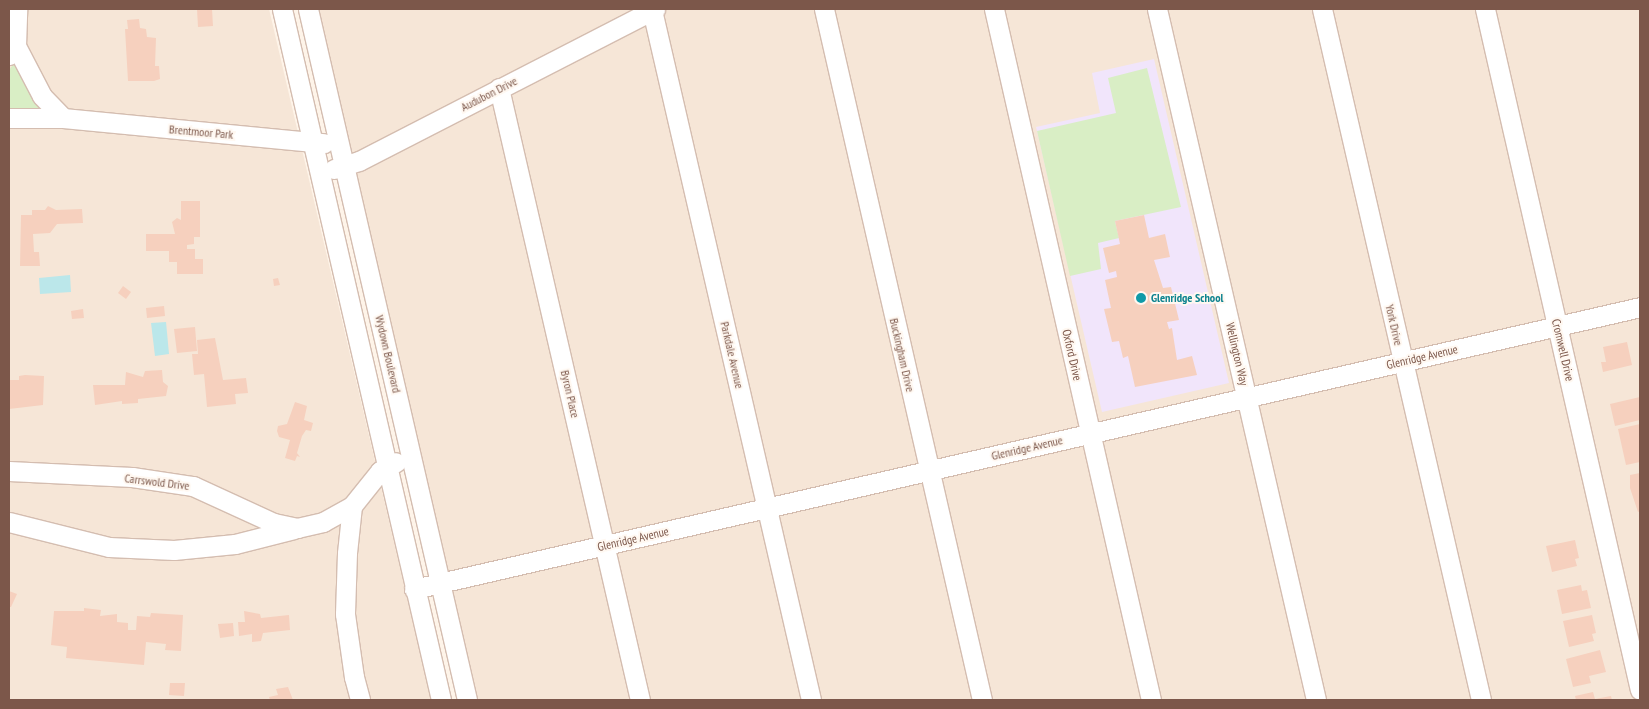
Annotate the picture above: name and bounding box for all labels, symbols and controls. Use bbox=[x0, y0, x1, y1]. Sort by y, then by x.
street label: Audubon Drive bbox=[458, 74, 520, 114]
street label: Brentmoor Park bbox=[168, 122, 234, 142]
place label: Glenridge School bbox=[1151, 291, 1223, 305]
marker: Glenridge School bbox=[1135, 292, 1147, 304]
street label: York Drive bbox=[1382, 303, 1406, 347]
street label: Wydown Boulevard bbox=[372, 314, 404, 394]
street label: Buckingham Drive bbox=[887, 317, 917, 393]
street label: Cromwell Drive bbox=[1549, 317, 1577, 383]
street label: Parkdale Avenue bbox=[717, 320, 747, 390]
street label: Wellington Way bbox=[1223, 321, 1251, 387]
street label: Oxford Drive bbox=[1059, 328, 1085, 382]
street label: Glenridge Avenue bbox=[1385, 342, 1459, 372]
street label: Byron Place bbox=[558, 369, 582, 419]
street label: Glenridge Avenue bbox=[990, 433, 1064, 463]
street label: Carrswold Drive bbox=[124, 471, 190, 493]
street label: Glenridge Avenue bbox=[596, 524, 670, 554]

